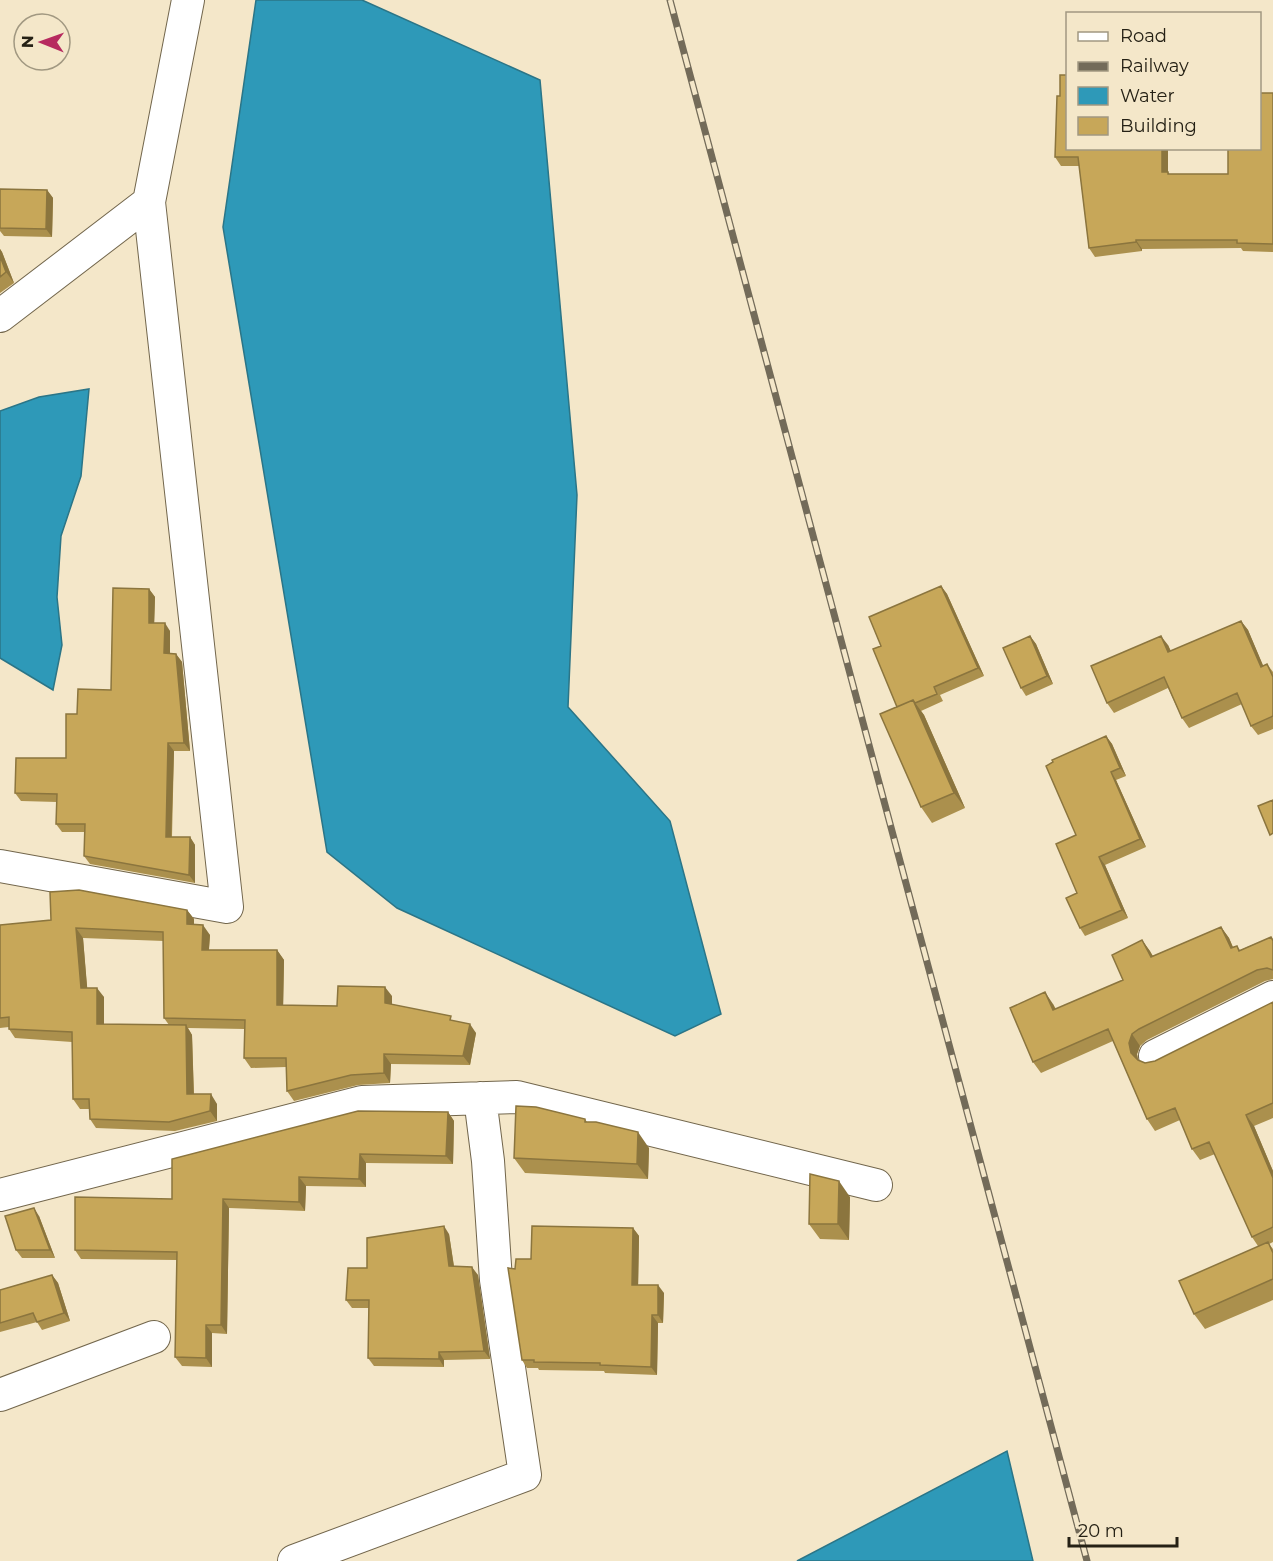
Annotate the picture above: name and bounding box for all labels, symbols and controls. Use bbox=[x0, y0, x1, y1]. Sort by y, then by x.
north arrow bbox=[12, 12, 72, 72]
legend bbox=[1066, 12, 1261, 150]
text: Road bbox=[1120, 25, 1167, 47]
text: N bbox=[18, 35, 37, 48]
text: Railway bbox=[1120, 55, 1189, 77]
text: Water bbox=[1120, 85, 1175, 107]
text: Building bbox=[1120, 115, 1197, 137]
scale bar bbox=[1069, 1510, 1177, 1548]
text: 20 m bbox=[1078, 1520, 1124, 1542]

